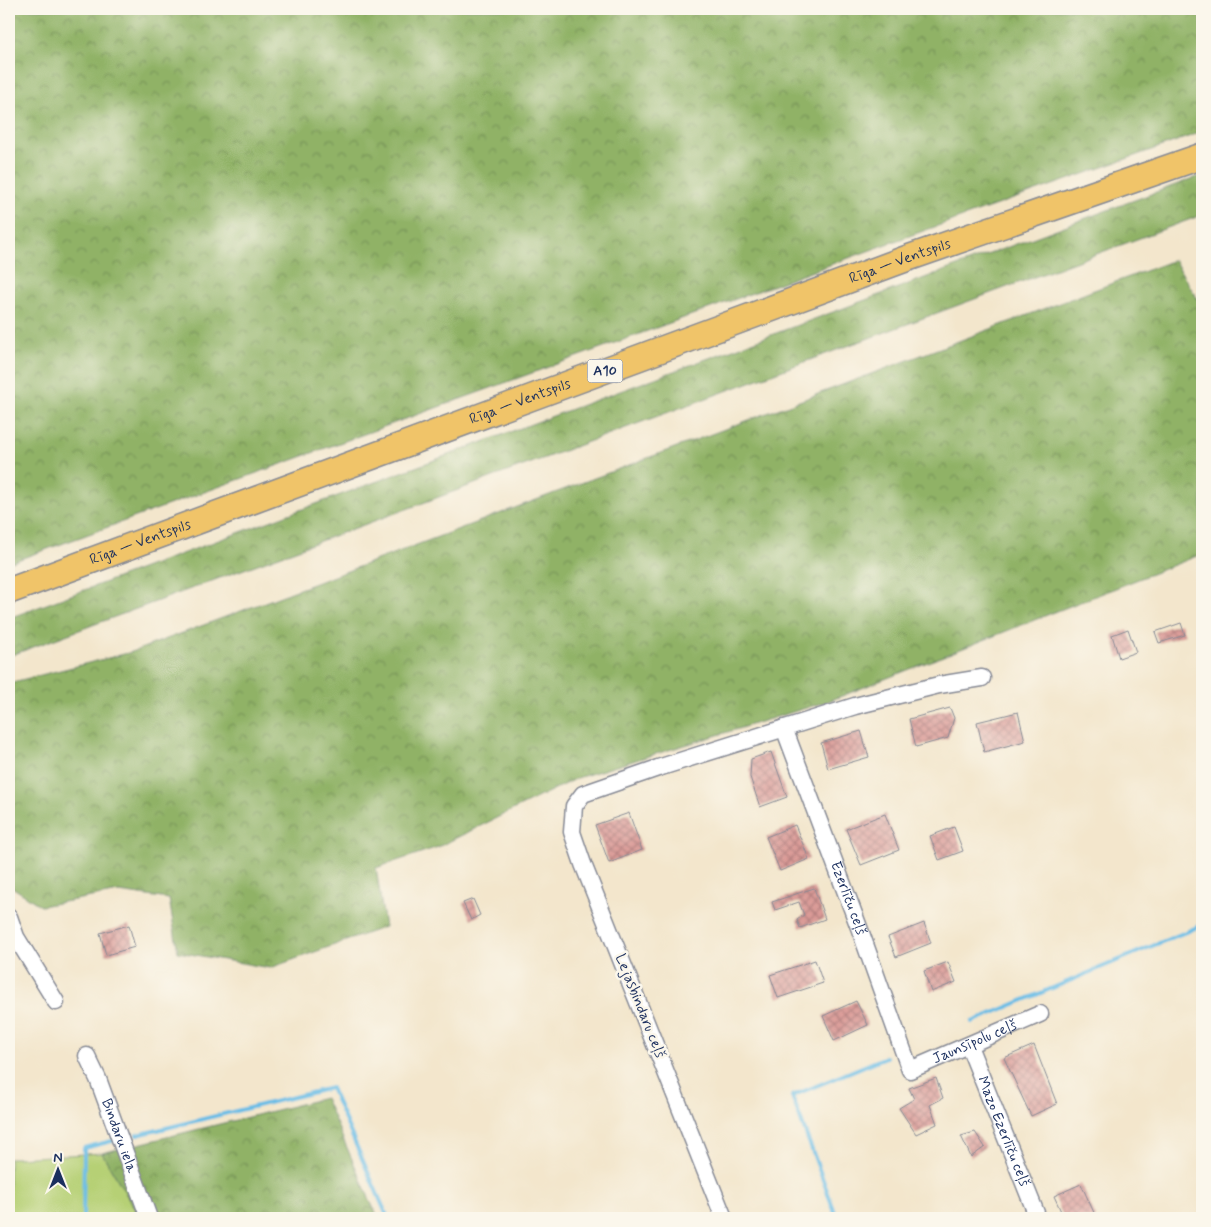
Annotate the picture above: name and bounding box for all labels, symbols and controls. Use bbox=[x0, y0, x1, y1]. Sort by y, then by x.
street label: Rīga — Ventspils bbox=[846, 234, 954, 289]
road number: A10 bbox=[588, 360, 622, 382]
street label: Rīga — Ventspils bbox=[467, 374, 574, 430]
street label: Rīga — Ventspils bbox=[87, 514, 194, 570]
street label: Ezerlīču ceļš bbox=[825, 859, 871, 938]
street label: Lejasbindaru ceļš bbox=[610, 951, 670, 1061]
street label: Jaunsīpolu ceļš bbox=[929, 1015, 1020, 1069]
street label: Mazo Ezerlīču ceļš bbox=[972, 1073, 1034, 1190]
street label: Bindaru iela bbox=[96, 1096, 142, 1177]
north arrow bbox=[32, 1144, 82, 1194]
text: N bbox=[53, 1149, 63, 1167]

